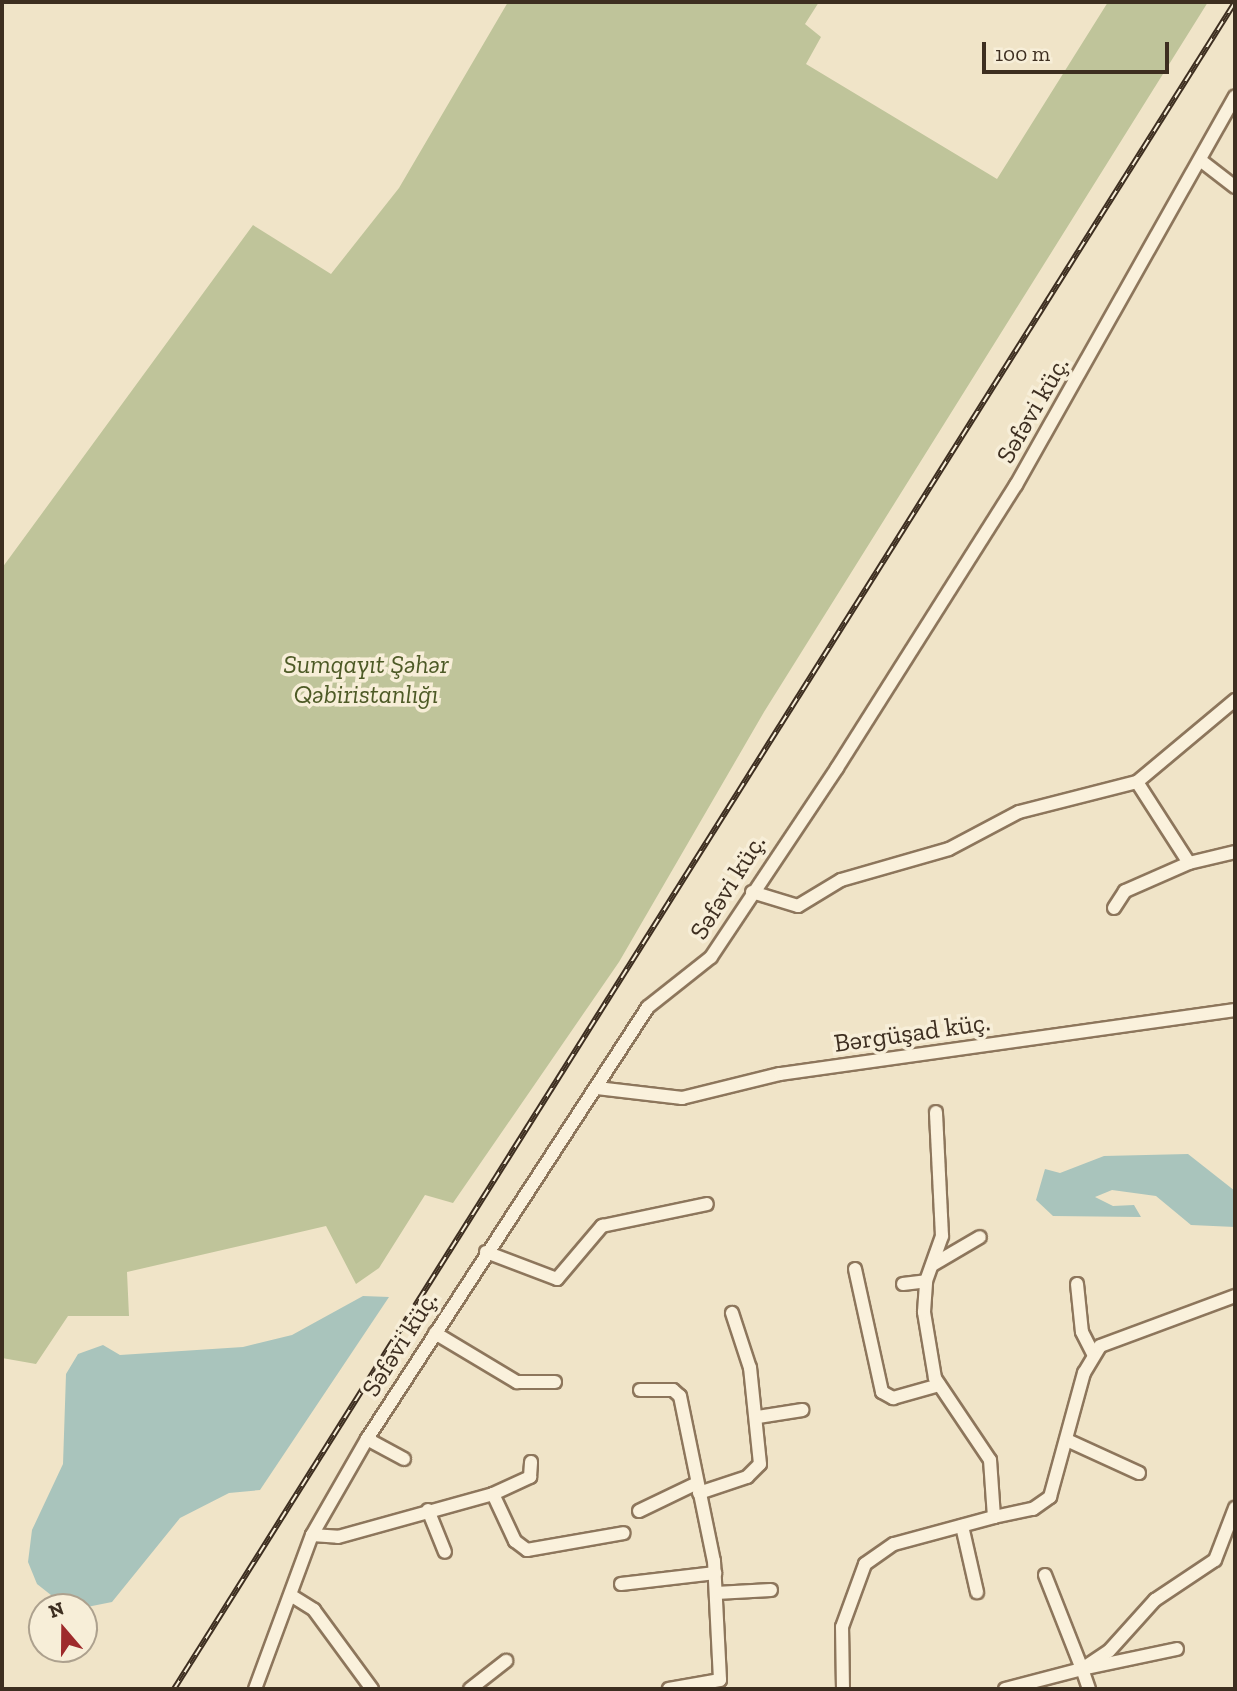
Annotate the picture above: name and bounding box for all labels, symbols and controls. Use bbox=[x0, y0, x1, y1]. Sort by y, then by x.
scale bar bbox=[985, 28, 1172, 72]
text: 100 m bbox=[995, 41, 1050, 66]
street label: Səfəvi küç. bbox=[990, 351, 1076, 469]
park label: Sumqayıt Şəhər Qəbiristanlığı bbox=[283, 649, 449, 710]
street label: Səfəvi küç. bbox=[683, 829, 773, 945]
street label: Bərgüşad küç. bbox=[832, 1007, 992, 1059]
street label: Səfəvi küç. bbox=[355, 1286, 445, 1402]
north arrow bbox=[28, 1593, 98, 1663]
text: N bbox=[46, 1596, 67, 1623]

